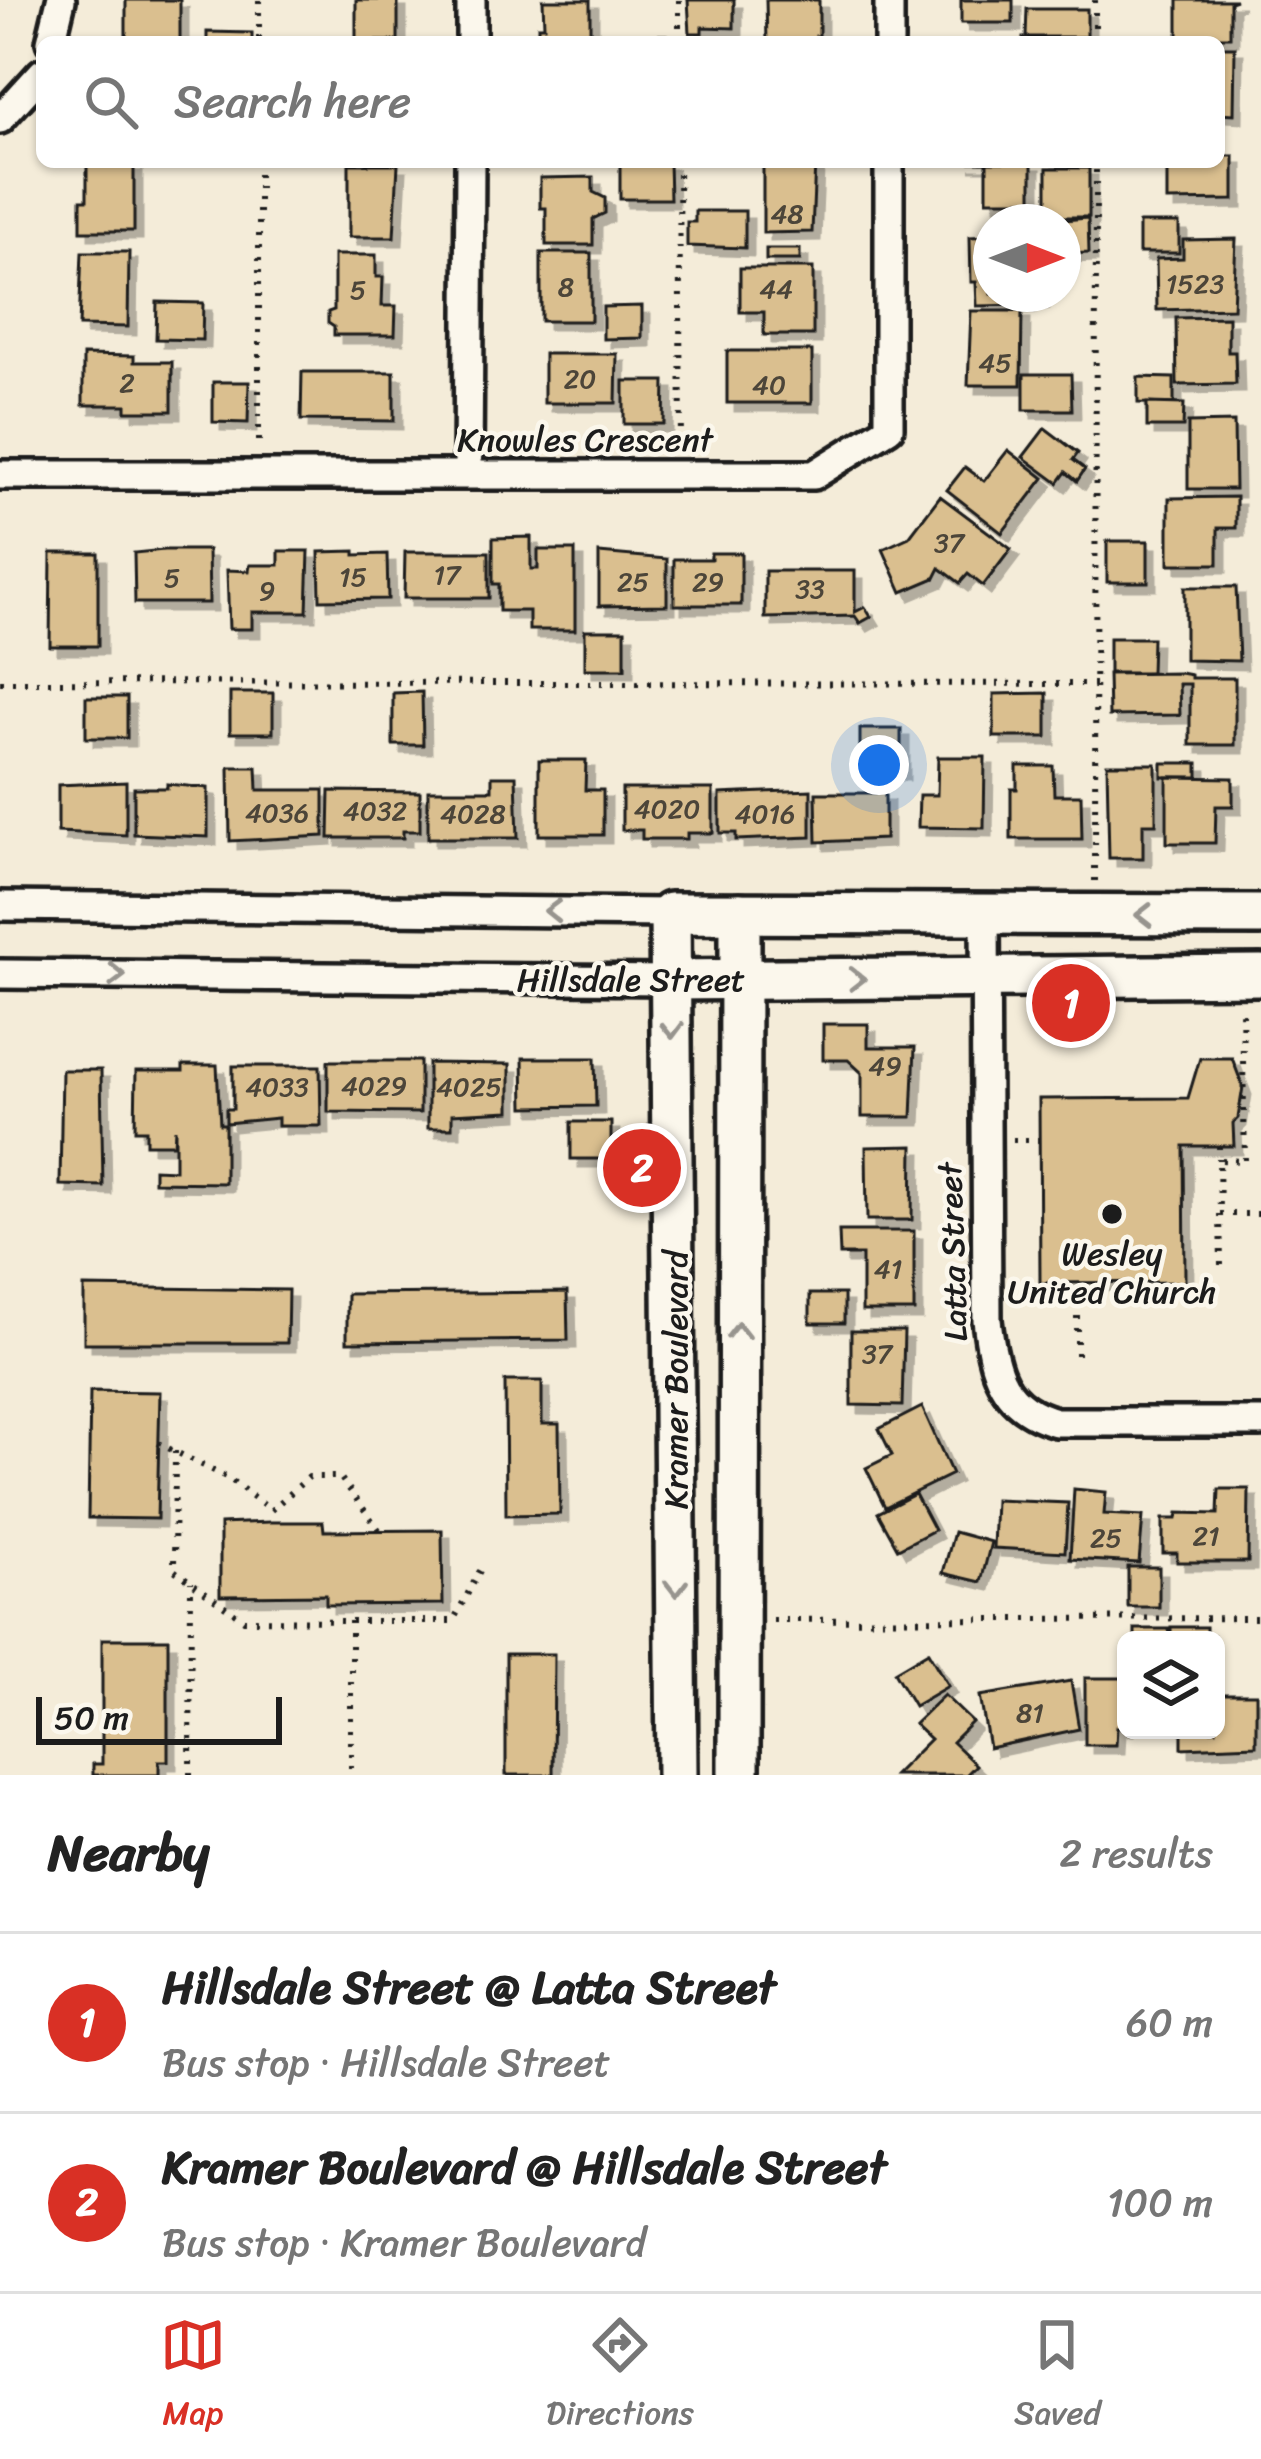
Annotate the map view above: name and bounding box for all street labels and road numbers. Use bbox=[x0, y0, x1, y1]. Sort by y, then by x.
street label: Knowles Crescent bbox=[457, 411, 715, 469]
street label: Hillsdale Street bbox=[517, 951, 745, 1009]
street label: Latta Street bbox=[921, 1160, 985, 1342]
street label: Kramer Boulevard bbox=[647, 1248, 705, 1509]

